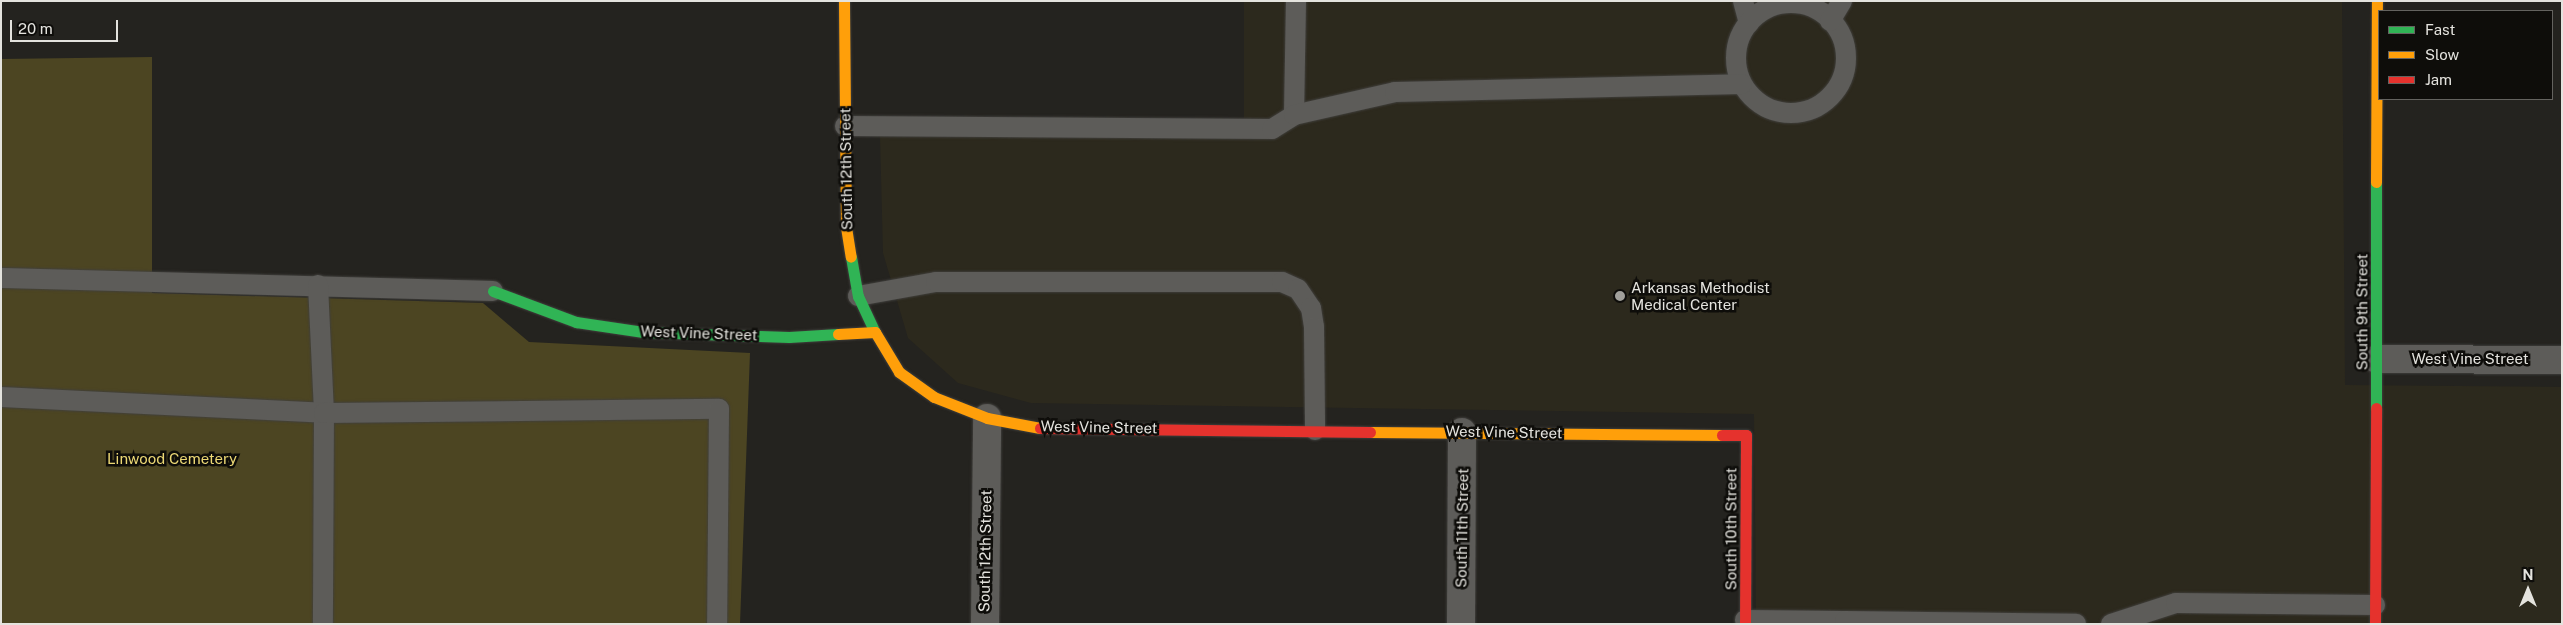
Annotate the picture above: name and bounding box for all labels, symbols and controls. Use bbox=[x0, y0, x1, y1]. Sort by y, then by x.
scale bar bbox=[12, 10, 120, 42]
legend bbox=[2378, 10, 2553, 100]
text: 20 m bbox=[18, 20, 53, 37]
text: Fast bbox=[2425, 21, 2455, 38]
text: Slow bbox=[2425, 46, 2459, 63]
text: Jam bbox=[2425, 71, 2452, 88]
street label: South 12th Street bbox=[836, 108, 856, 230]
street label: South 9th Street bbox=[2353, 254, 2371, 370]
place label: Arkansas Methodist Medical Center bbox=[1631, 278, 1770, 313]
marker: Arkansas Methodist Medical Center bbox=[1613, 289, 1627, 303]
street label: West Vine Street bbox=[640, 322, 758, 344]
street label: West Vine Street bbox=[2411, 350, 2529, 368]
street label: West Vine Street bbox=[1040, 417, 1158, 437]
street label: West Vine Street bbox=[1445, 422, 1563, 442]
park label: Linwood Cemetery bbox=[107, 450, 237, 468]
street label: South 11th Street bbox=[1452, 468, 1472, 588]
street label: South 10th Street bbox=[1722, 468, 1740, 590]
street label: South 12th Street bbox=[975, 490, 995, 612]
north arrow bbox=[2503, 565, 2553, 615]
text: N bbox=[2523, 567, 2533, 583]

